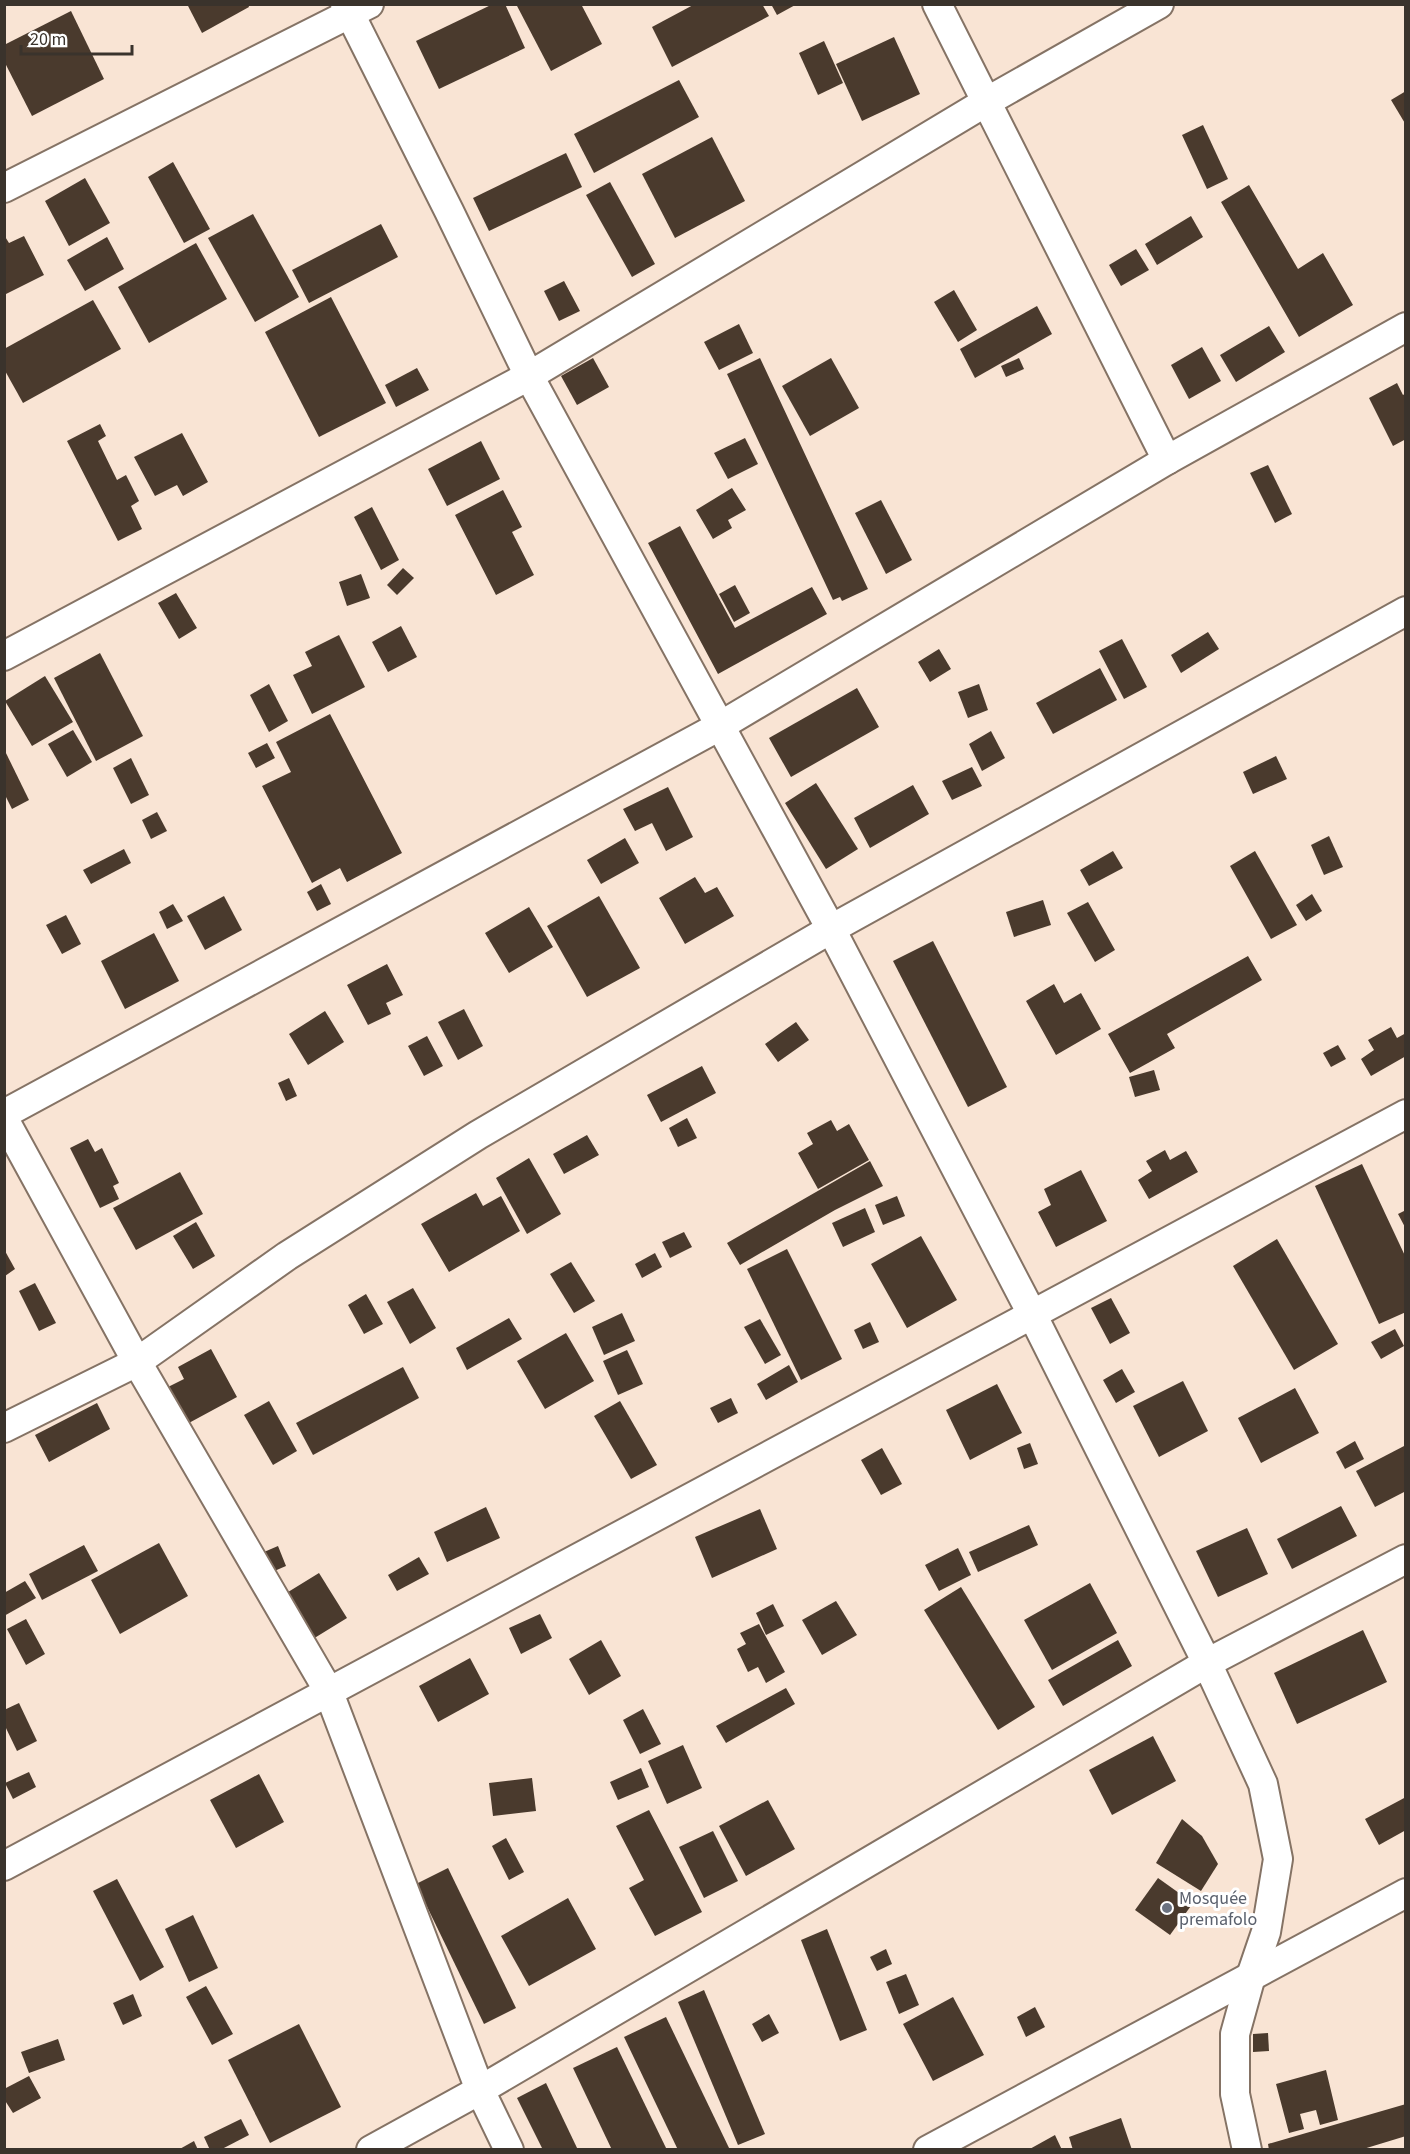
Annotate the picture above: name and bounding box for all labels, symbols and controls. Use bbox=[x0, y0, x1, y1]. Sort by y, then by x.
scale bar bbox=[21, 18, 132, 56]
text: 20 m bbox=[30, 27, 66, 52]
place label: Mosquée premafolo bbox=[1179, 1886, 1257, 1932]
marker: Mosquée premafolo bbox=[1160, 1901, 1174, 1915]

